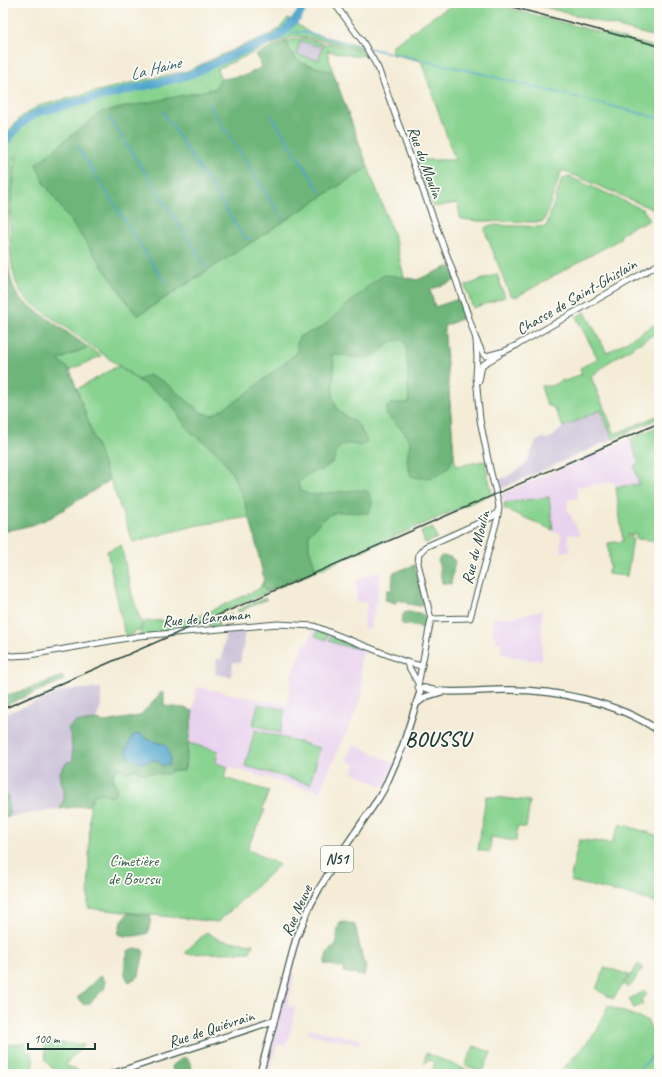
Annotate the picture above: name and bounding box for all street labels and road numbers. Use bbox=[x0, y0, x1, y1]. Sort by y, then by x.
street label: Rue du Moulin bbox=[403, 124, 448, 202]
street label: Chasse de Saint-Ghislain bbox=[513, 254, 641, 339]
street label: Rue du Moulin bbox=[457, 508, 495, 586]
street label: Rue de Caraman bbox=[161, 604, 252, 632]
road number: N51 bbox=[321, 846, 353, 872]
street label: Rue Neuve bbox=[277, 880, 318, 939]
street label: Rue de Quiévrain bbox=[166, 1005, 257, 1052]

